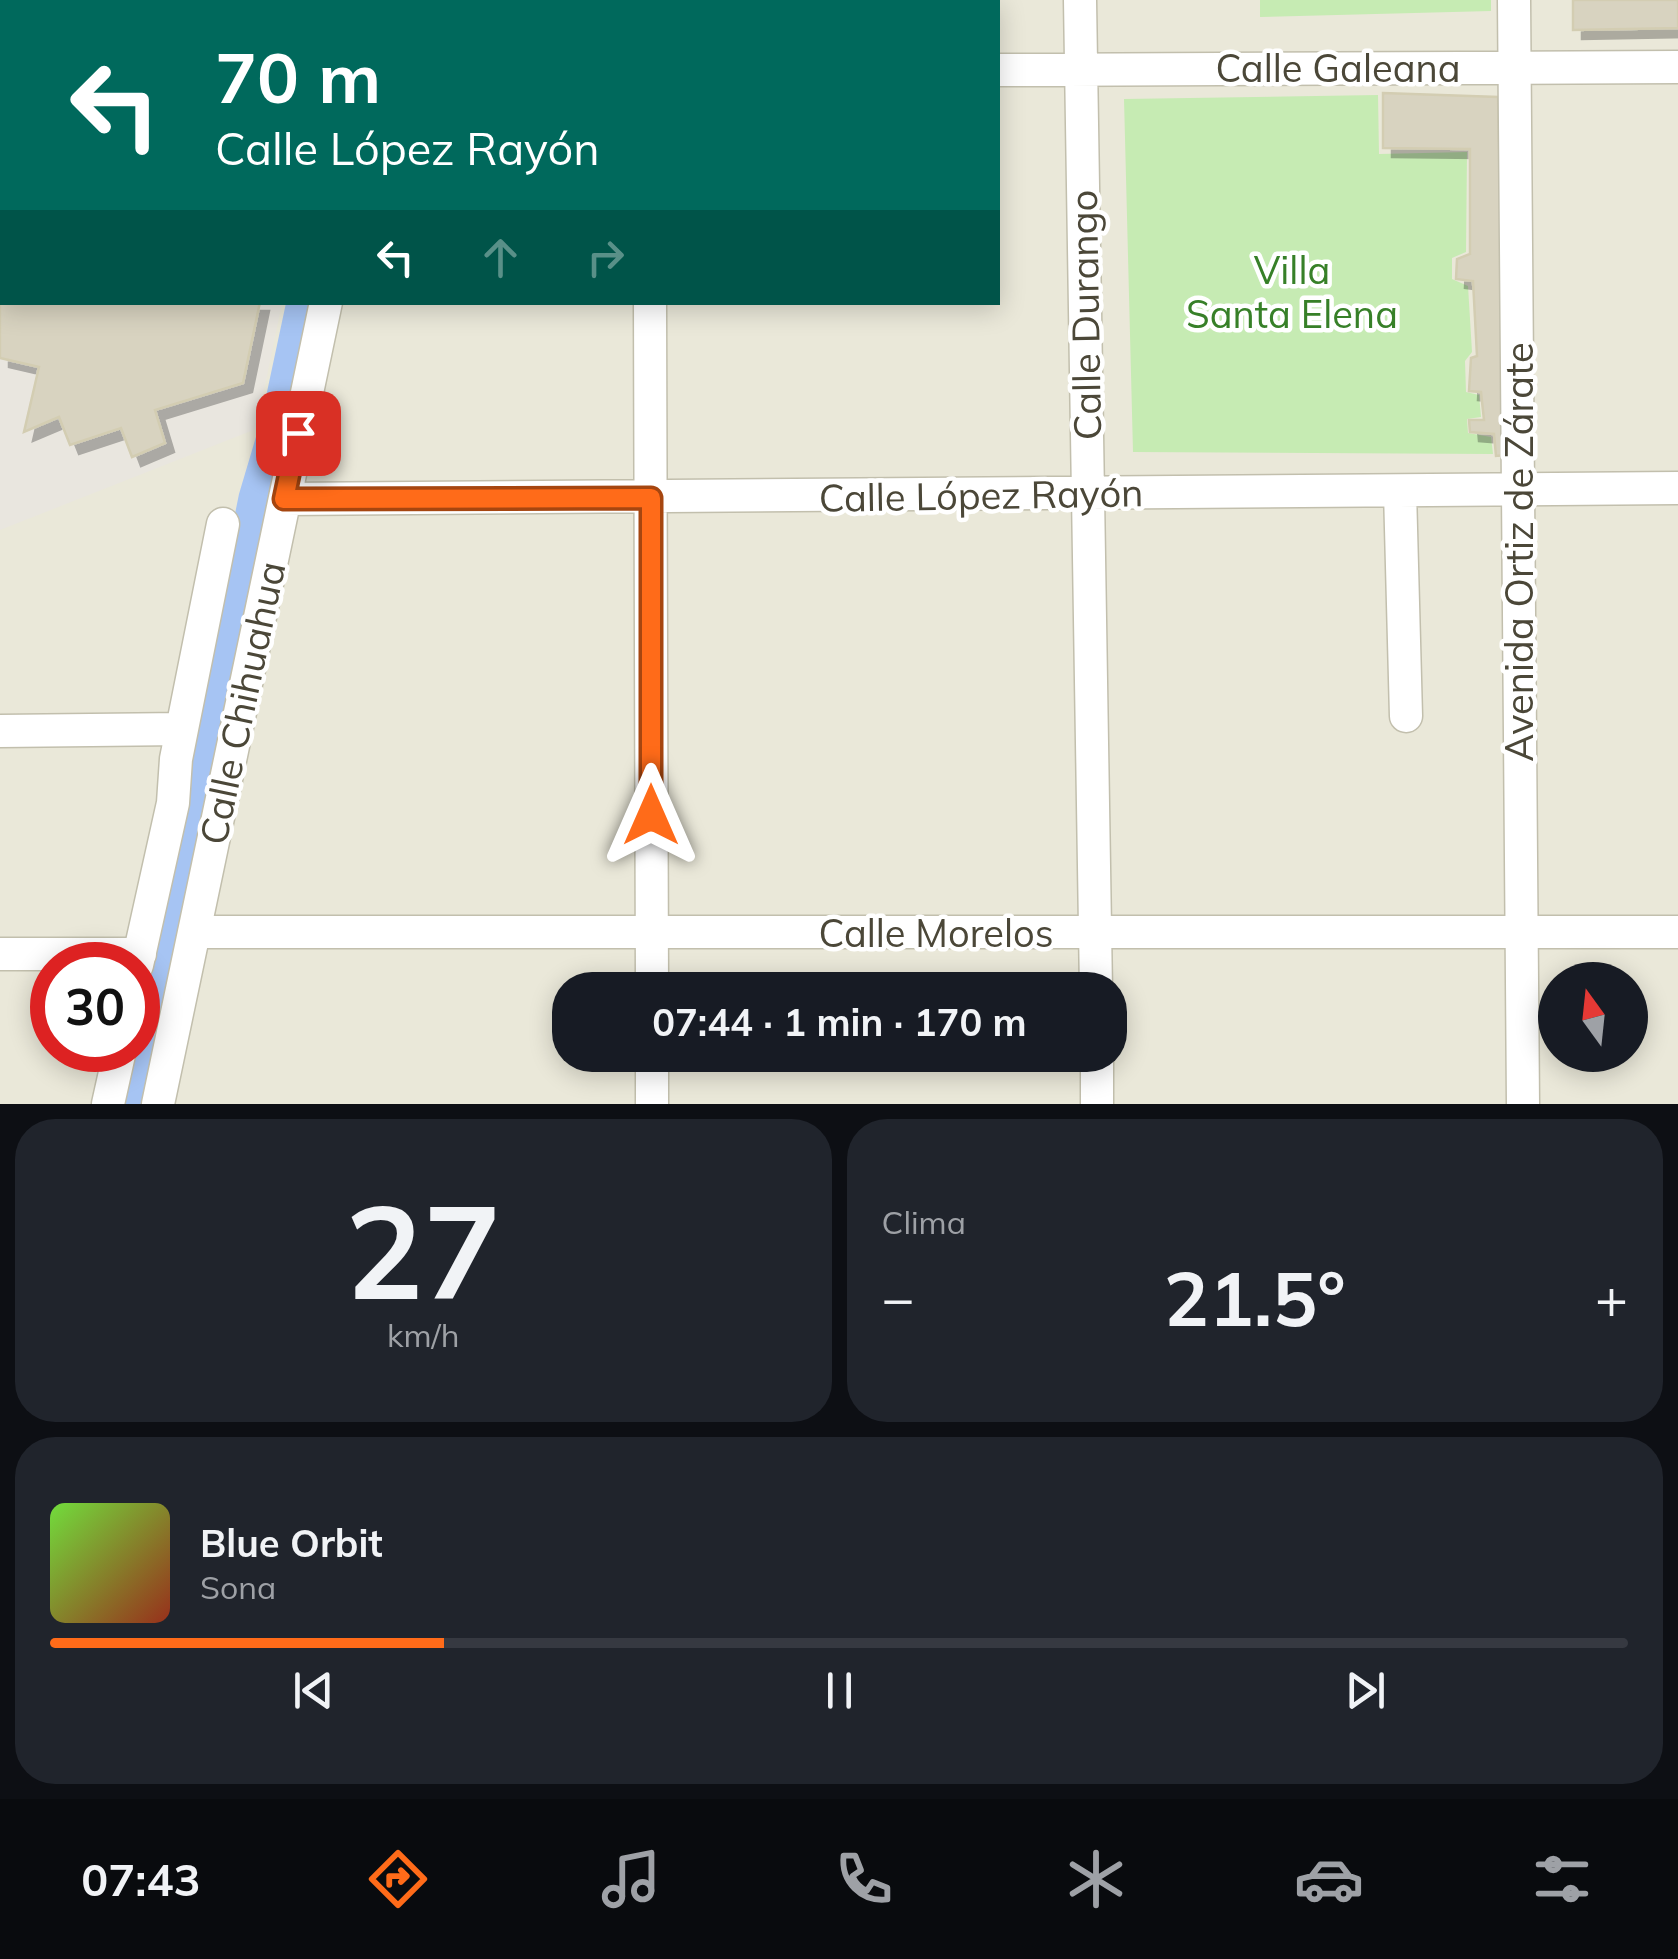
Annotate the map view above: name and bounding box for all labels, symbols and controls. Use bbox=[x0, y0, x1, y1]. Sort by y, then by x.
text: 70 m bbox=[215, 33, 381, 121]
icon: left bbox=[50, 40, 180, 170]
street label: Calle Galeana bbox=[1215, 44, 1461, 92]
text: Calle López Rayón bbox=[215, 120, 600, 176]
street label: Calle Durango bbox=[1059, 189, 1111, 441]
icon: left bbox=[368, 230, 423, 285]
icon: ahead bbox=[473, 230, 528, 285]
icon: right bbox=[578, 230, 633, 285]
park label: Villa Santa Elena bbox=[1186, 246, 1398, 338]
street label: Avenida Ortiz de Zárate bbox=[1495, 342, 1543, 762]
pin bbox=[256, 391, 341, 476]
icon: arrive bbox=[271, 406, 326, 461]
street label: Calle López Rayón bbox=[818, 468, 1144, 522]
street label: Calle Chihuahua bbox=[189, 557, 295, 849]
position arrow bbox=[599, 763, 703, 867]
street label: Calle Morelos bbox=[819, 909, 1053, 957]
speed limit sign: 30 bbox=[30, 942, 160, 1072]
north arrow bbox=[1538, 962, 1648, 1072]
map controls bbox=[1538, 962, 1648, 1072]
text: 07:44 · 1 min · 170 m bbox=[652, 998, 1027, 1046]
text: 27 bbox=[345, 1168, 501, 1332]
text: Clima bbox=[882, 1202, 966, 1242]
text: 21.5° bbox=[1164, 1251, 1346, 1345]
text: − bbox=[882, 1263, 915, 1332]
text: + bbox=[1595, 1263, 1628, 1332]
text: km/h bbox=[387, 1315, 459, 1355]
text: Blue Orbit bbox=[200, 1519, 383, 1567]
text: Sona bbox=[200, 1567, 276, 1607]
icon: previous bbox=[286, 1663, 341, 1718]
icon: pause bbox=[812, 1663, 867, 1718]
icon: next bbox=[1338, 1663, 1393, 1718]
icon: directions bbox=[363, 1844, 433, 1914]
icon: music bbox=[596, 1844, 666, 1914]
icon: phone bbox=[829, 1844, 899, 1914]
icon: climate bbox=[1061, 1844, 1131, 1914]
icon: car bbox=[1294, 1844, 1364, 1914]
icon: filters bbox=[1527, 1844, 1597, 1914]
text: 07:43 bbox=[81, 1851, 201, 1907]

